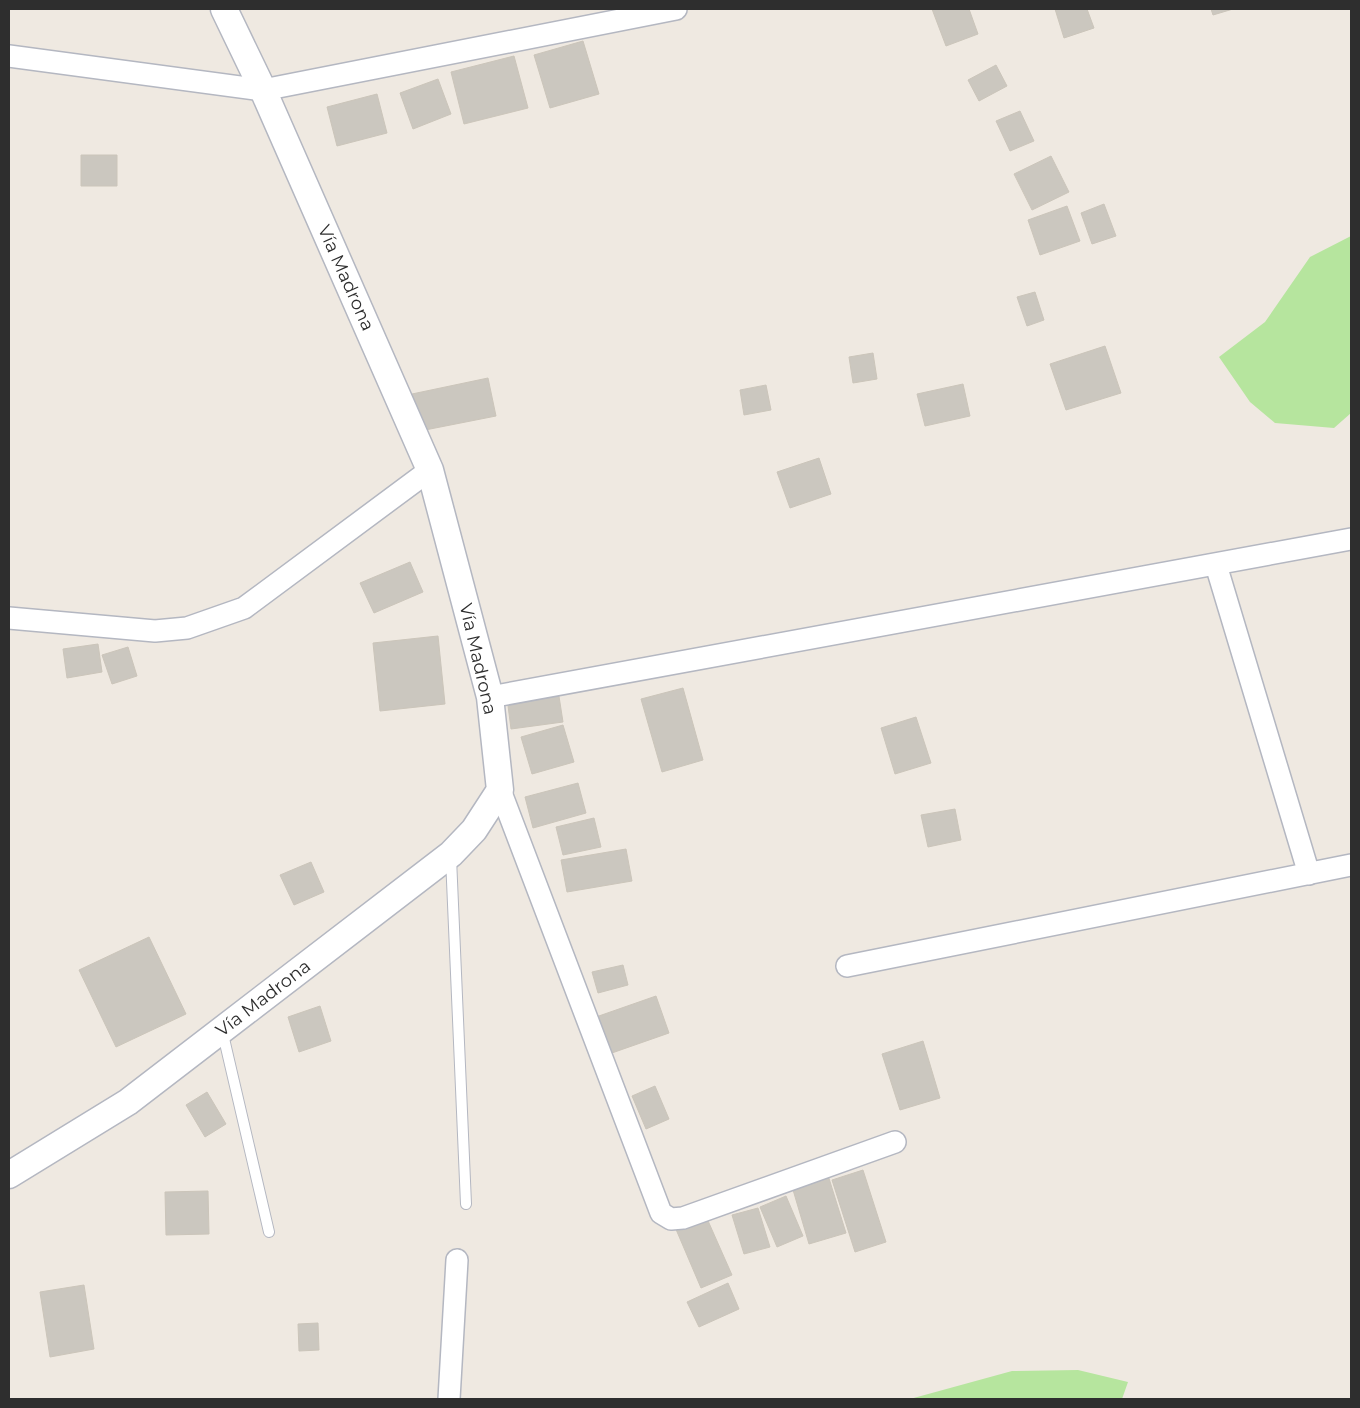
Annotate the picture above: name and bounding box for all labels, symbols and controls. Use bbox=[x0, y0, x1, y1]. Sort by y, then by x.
street label: Vía Madrona bbox=[313, 222, 379, 334]
street label: Vía Madrona bbox=[455, 601, 501, 717]
street label: Vía Madrona bbox=[211, 955, 315, 1042]

